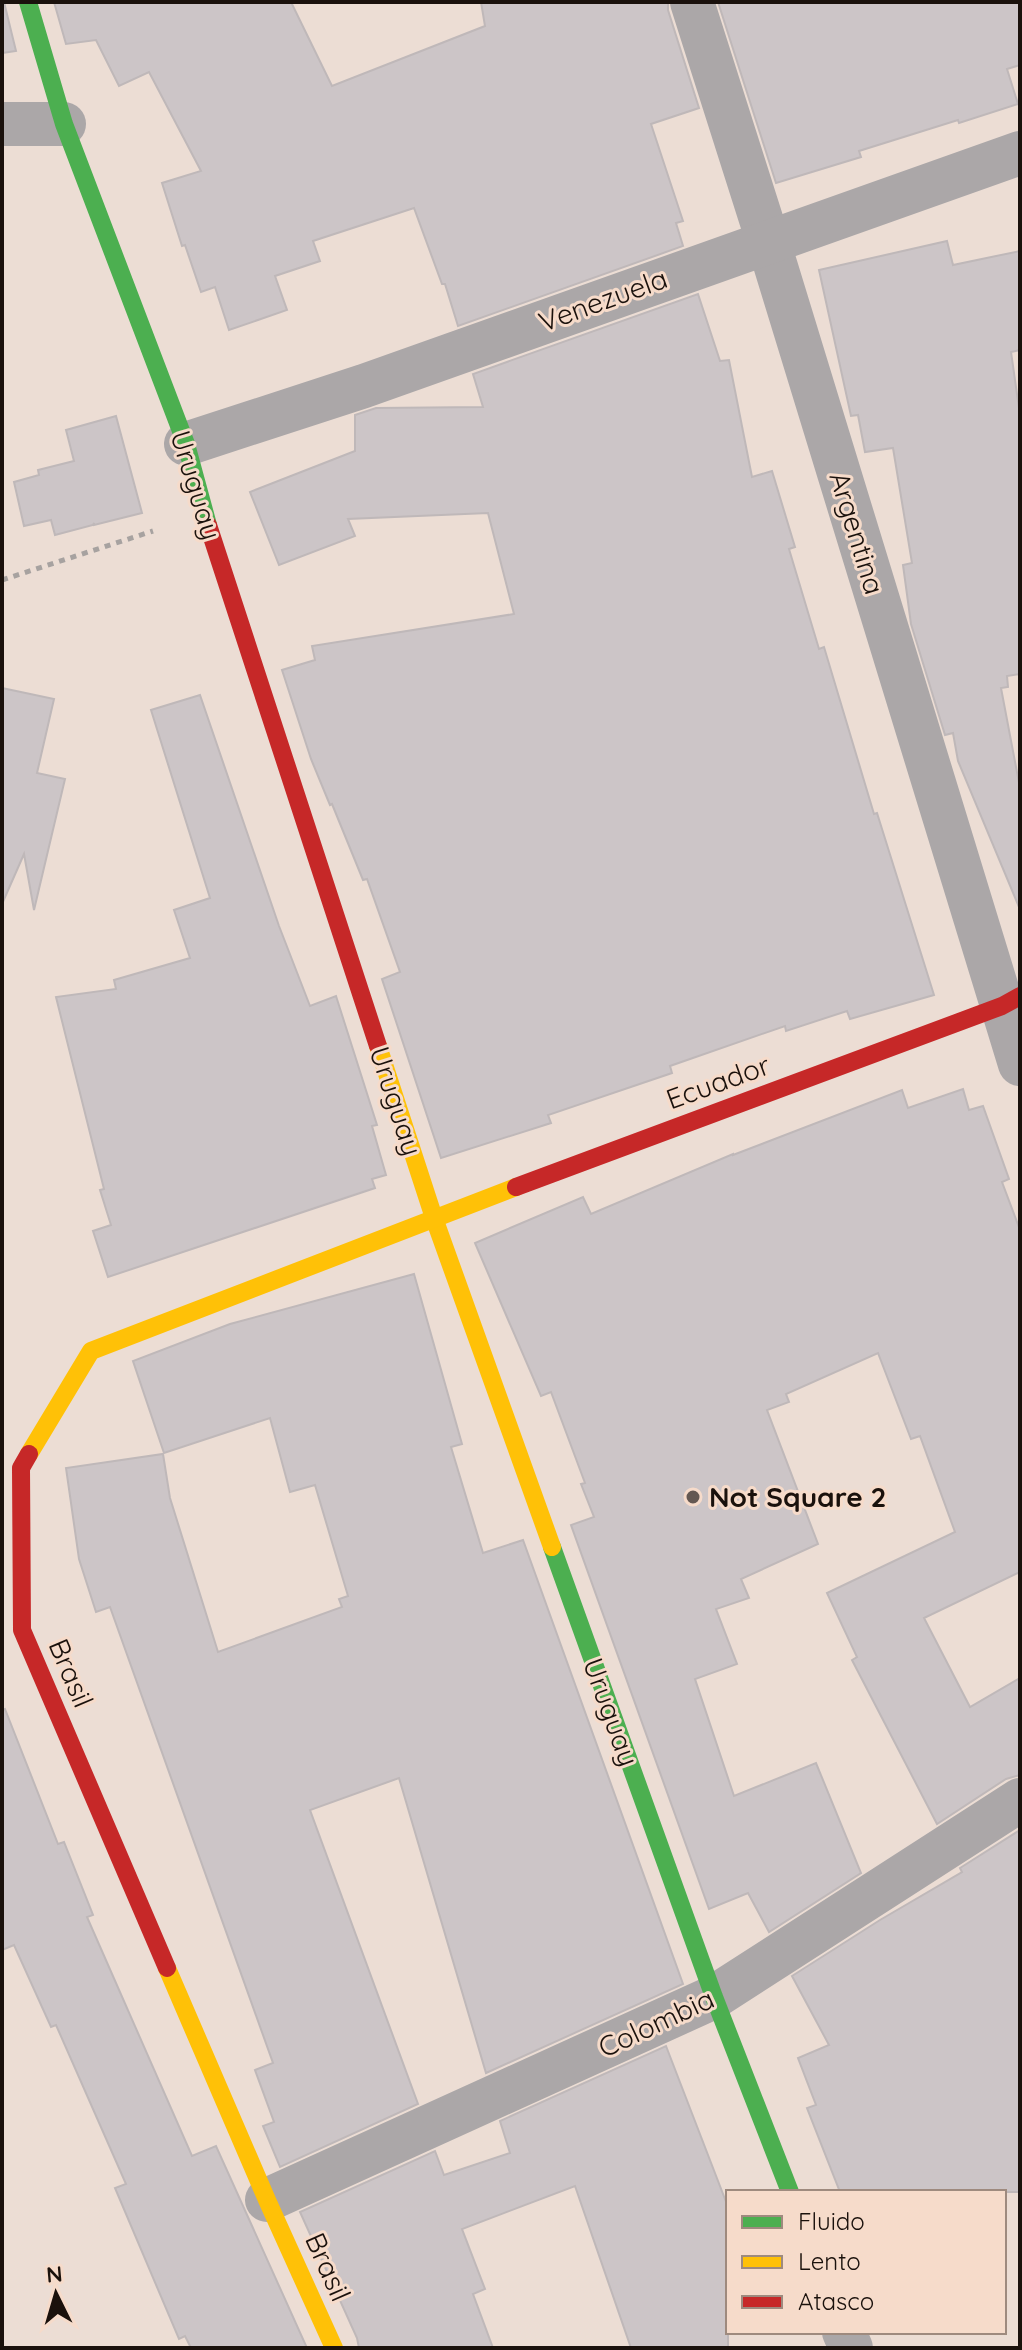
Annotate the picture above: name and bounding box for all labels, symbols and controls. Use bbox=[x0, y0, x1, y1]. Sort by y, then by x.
street label: Venezuela bbox=[534, 260, 672, 339]
street label: Uruguay bbox=[163, 426, 230, 544]
street label: Argentina bbox=[822, 467, 893, 598]
street label: Uruguay bbox=[362, 1042, 430, 1160]
street label: Ecuador bbox=[661, 1047, 775, 1116]
place label: Not Square 2 bbox=[709, 1479, 887, 1514]
marker: Not Square 2 bbox=[684, 1488, 702, 1506]
street label: Brasil bbox=[41, 1633, 101, 1712]
street label: Uruguay bbox=[576, 1653, 647, 1771]
street label: Colombia bbox=[592, 1981, 719, 2065]
legend bbox=[726, 2190, 1006, 2334]
text: Fluido bbox=[798, 2206, 865, 2236]
street label: Brasil bbox=[298, 2227, 359, 2306]
text: Lento bbox=[798, 2246, 861, 2276]
north arrow bbox=[16, 2254, 96, 2334]
text: N bbox=[45, 2259, 64, 2289]
text: Atasco bbox=[798, 2286, 874, 2316]

